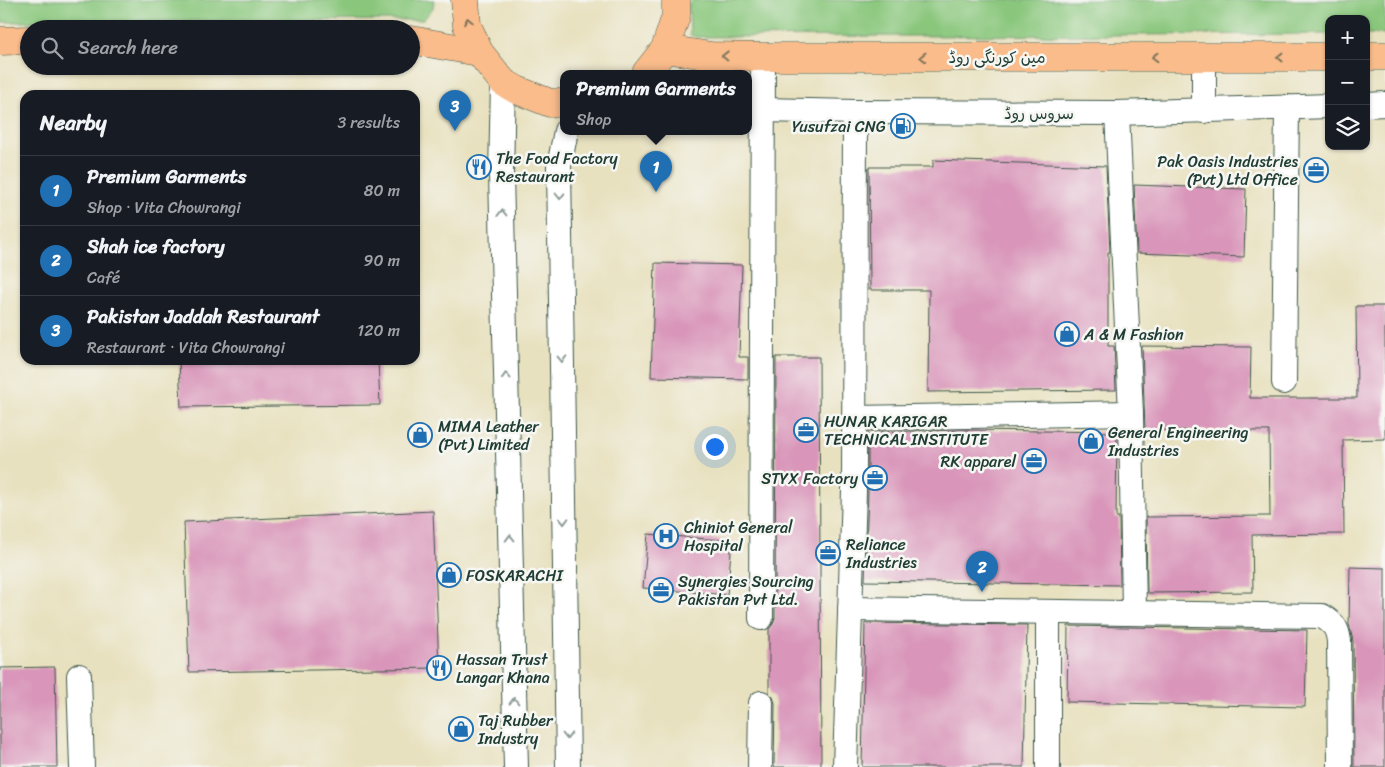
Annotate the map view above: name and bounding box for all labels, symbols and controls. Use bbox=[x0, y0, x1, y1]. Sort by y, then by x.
map controls bbox=[1325, 15, 1370, 150]
button: + bbox=[1325, 15, 1370, 60]
one-way arrow bbox=[463, 17, 474, 26]
search box bbox=[20, 20, 420, 75]
text: Search here bbox=[78, 31, 178, 64]
icon: search bbox=[38, 34, 66, 62]
street label: مین کورنگی روڈ bbox=[949, 43, 1045, 72]
one-way arrow bbox=[721, 51, 729, 61]
one-way arrow bbox=[919, 52, 926, 62]
one-way arrow bbox=[1151, 52, 1159, 62]
one-way arrow bbox=[1276, 52, 1284, 62]
button: − bbox=[1325, 60, 1370, 105]
popup bbox=[560, 70, 752, 135]
text: Premium Garments bbox=[576, 72, 736, 105]
pin: 3 bbox=[439, 90, 471, 131]
street label: سروس روڈ bbox=[1004, 99, 1074, 128]
text: Nearby bbox=[40, 104, 106, 142]
text: Shop bbox=[576, 105, 611, 134]
button: layers bbox=[1325, 105, 1370, 150]
text: 3 results bbox=[337, 108, 400, 137]
place label: Yusufzai CNG bbox=[792, 112, 886, 141]
fuel station icon: Yusufzai CNG bbox=[890, 113, 916, 139]
place label: The Food Factory Restaurant bbox=[496, 144, 618, 191]
place label: Pak Oasis Industries (Pvt) Ltd Office bbox=[1157, 147, 1298, 194]
pin: 1 bbox=[640, 151, 672, 192]
restaurant icon: The Food Factory Restaurant bbox=[466, 154, 492, 180]
office icon: Pak Oasis Industries (Pvt) Ltd Office bbox=[1303, 157, 1329, 183]
text: Premium Garments bbox=[87, 160, 247, 193]
text: 1 bbox=[53, 176, 59, 205]
text: 80 m bbox=[364, 176, 400, 205]
text: Shop · Vita Chowrangi bbox=[87, 193, 241, 222]
one-way arrow bbox=[555, 193, 565, 201]
one-way arrow bbox=[497, 209, 507, 217]
text: Shah ice factory bbox=[87, 230, 225, 263]
text: 2 bbox=[51, 246, 61, 275]
text: 90 m bbox=[364, 246, 400, 275]
text: Café bbox=[87, 263, 120, 292]
text: Pakistan Jaddah Restaurant bbox=[87, 300, 319, 333]
text: 3 bbox=[52, 316, 60, 345]
text: 120 m bbox=[357, 316, 400, 345]
place label: A & M Fashion bbox=[1083, 320, 1184, 349]
shop icon: A & M Fashion bbox=[1054, 321, 1080, 347]
text: Restaurant · Vita Chowrangi bbox=[87, 333, 285, 362]
one-way arrow bbox=[557, 356, 567, 363]
one-way arrow bbox=[501, 372, 511, 380]
place label: HUNAR KARIGAR TECHNICAL INSTITUTE bbox=[824, 407, 989, 454]
place label: MIMA Leather (Pvt) Limited bbox=[438, 412, 540, 459]
office icon: HUNAR KARIGAR TECHNICAL INSTITUTE bbox=[793, 417, 819, 443]
place label: General Engineering Industries bbox=[1107, 418, 1249, 465]
shop icon: MIMA Leather (Pvt) Limited bbox=[407, 422, 433, 448]
shop icon: General Engineering Industries bbox=[1078, 428, 1104, 454]
your location bbox=[702, 434, 728, 460]
place label: RK apparel bbox=[941, 447, 1016, 476]
office icon: RK apparel bbox=[1021, 448, 1047, 474]
place label: STYX Factory bbox=[761, 464, 859, 493]
office icon: STYX Factory bbox=[862, 465, 888, 491]
place label: Chiniot General Hospital bbox=[684, 513, 793, 560]
one-way arrow bbox=[559, 518, 569, 526]
hospital icon: Chiniot General Hospital bbox=[653, 523, 679, 549]
place label: Reliance Industries bbox=[845, 530, 917, 577]
one-way arrow bbox=[505, 534, 515, 542]
office icon: Reliance Industries bbox=[815, 540, 841, 566]
pin: 2 bbox=[966, 551, 998, 592]
place label: FOSKARACHI bbox=[466, 561, 565, 590]
shop icon: FOSKARACHI bbox=[436, 562, 462, 588]
place label: Synergies Sourcing Pakistan Pvt Ltd. bbox=[678, 567, 814, 614]
office icon: Synergies Sourcing Pakistan Pvt Ltd. bbox=[648, 577, 674, 603]
place label: Hassan Trust Langar Khana bbox=[456, 645, 550, 692]
restaurant icon: Hassan Trust Langar Khana bbox=[426, 655, 452, 681]
one-way arrow bbox=[509, 697, 519, 704]
place label: Taj Rubber Industry bbox=[477, 706, 554, 753]
shop icon: Taj Rubber Industry bbox=[448, 716, 474, 742]
one-way arrow bbox=[562, 733, 573, 741]

